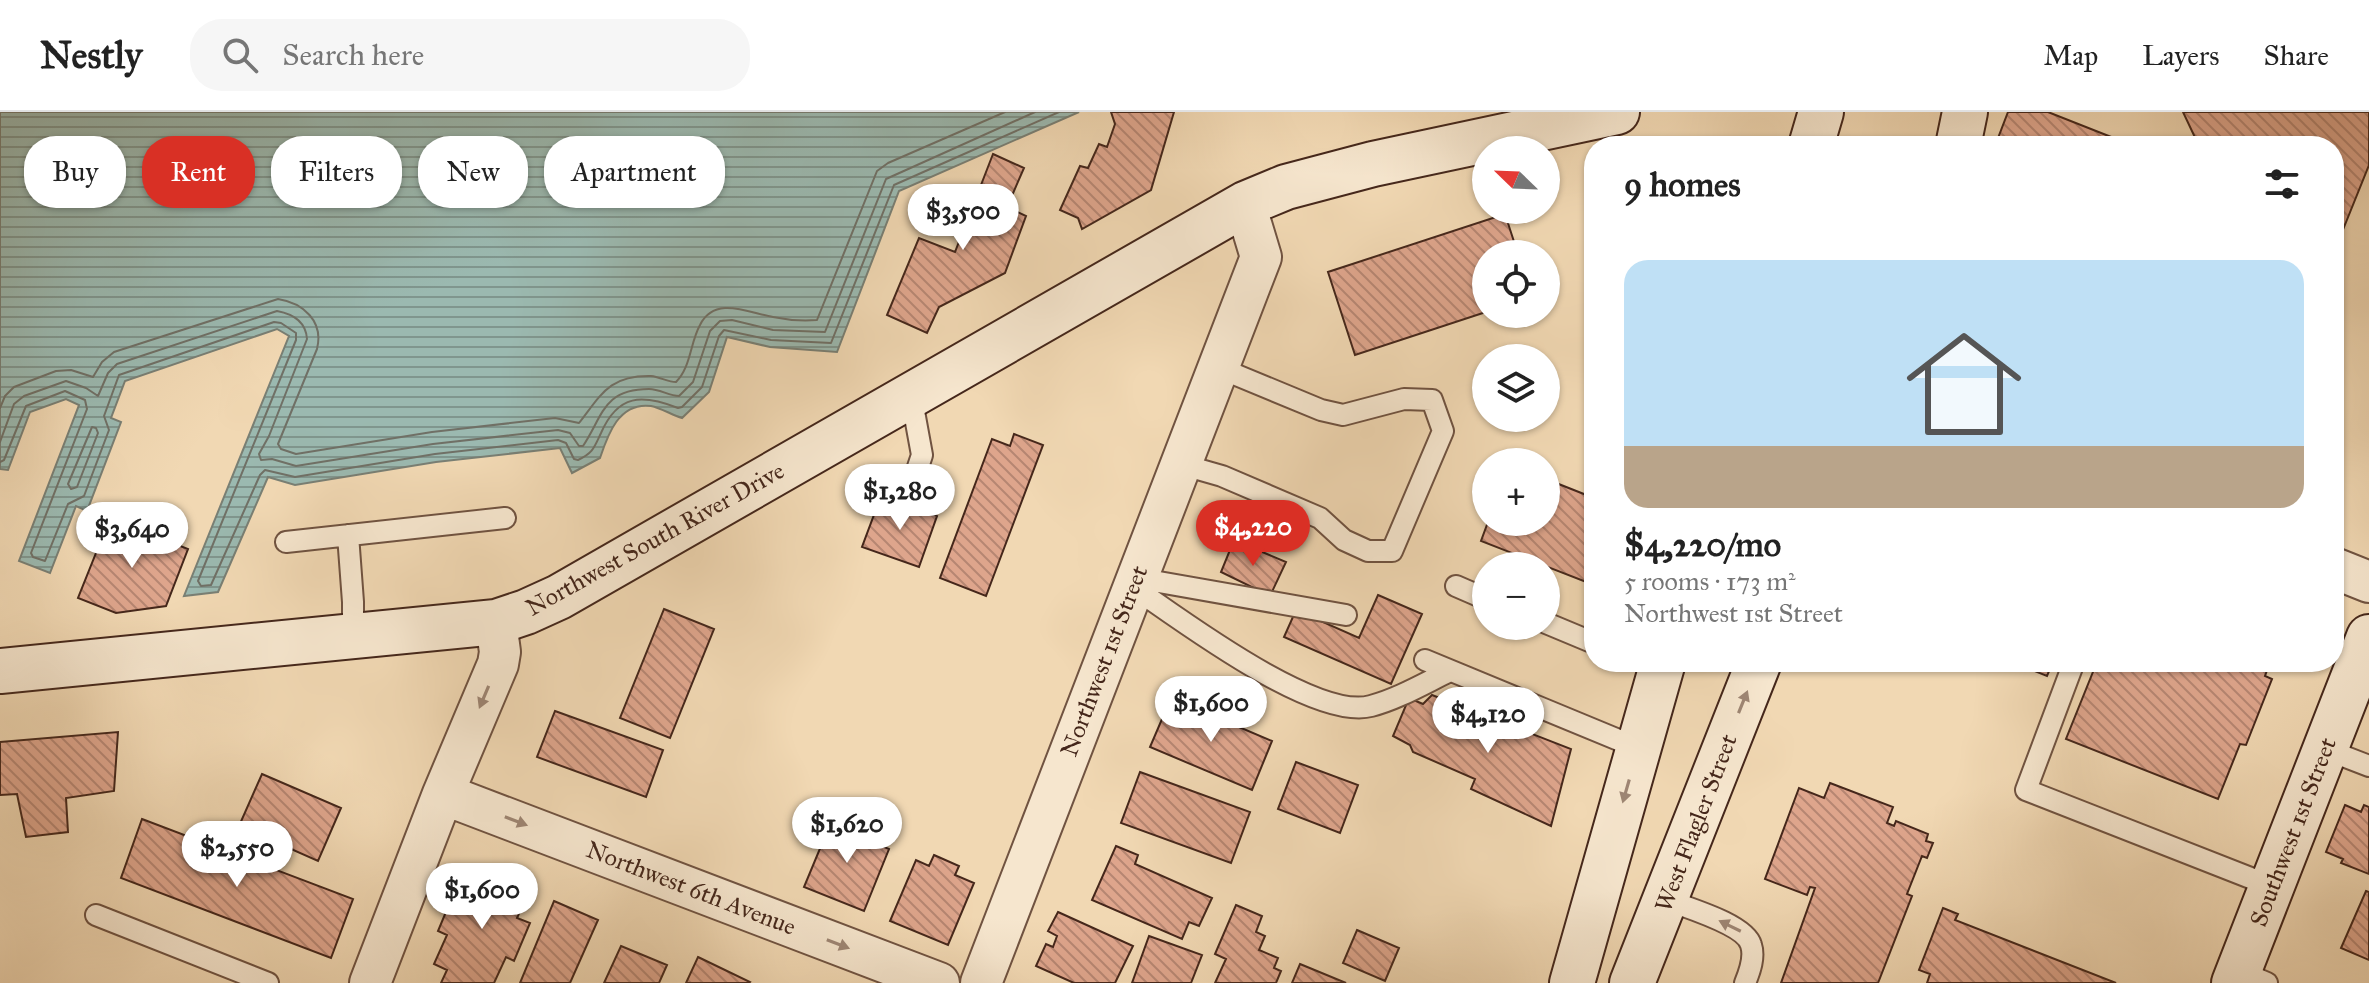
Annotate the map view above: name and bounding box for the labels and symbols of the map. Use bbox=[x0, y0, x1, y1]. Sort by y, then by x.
north arrow bbox=[1472, 136, 1560, 224]
pin: $3,500 bbox=[898, 184, 1028, 252]
street label: Northwest South River Drive bbox=[521, 455, 789, 623]
pin: $1,280 bbox=[835, 464, 965, 532]
pin: $4,220 bbox=[1188, 500, 1318, 568]
pin: $3,640 bbox=[67, 502, 197, 570]
street label: Northwest 1st Street bbox=[1054, 561, 1154, 761]
pin: $1,600 bbox=[1146, 676, 1276, 744]
one-way arrow bbox=[478, 685, 491, 709]
pin: $4,120 bbox=[1423, 687, 1553, 755]
one-way arrow bbox=[1737, 690, 1750, 714]
street label: West Flagler Street bbox=[1648, 729, 1744, 916]
street label: Southwest 1st Street bbox=[2243, 733, 2343, 931]
one-way arrow bbox=[1619, 779, 1632, 803]
pin: $1,620 bbox=[782, 797, 912, 865]
one-way arrow bbox=[504, 815, 528, 828]
pin: $2,550 bbox=[172, 821, 302, 889]
street label: Northwest 6th Avenue bbox=[582, 834, 800, 942]
pin: $1,600 bbox=[417, 863, 547, 931]
one-way arrow bbox=[1718, 919, 1741, 933]
one-way arrow bbox=[826, 938, 850, 951]

